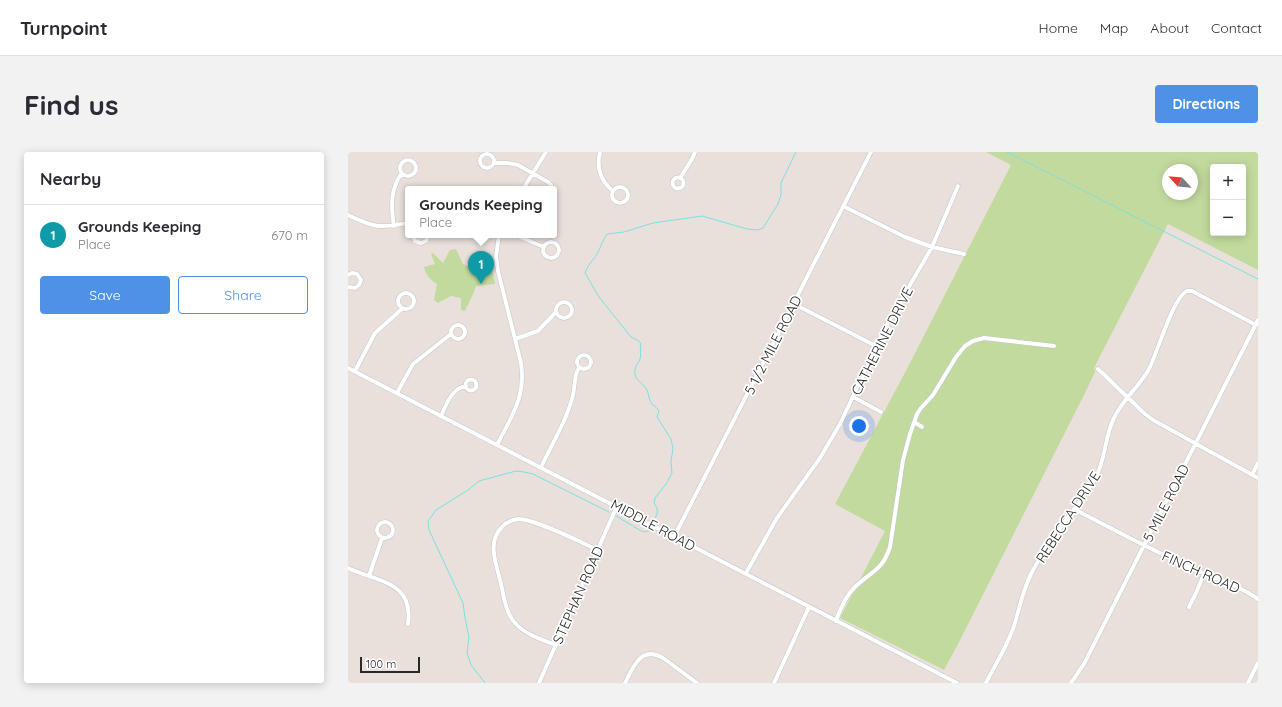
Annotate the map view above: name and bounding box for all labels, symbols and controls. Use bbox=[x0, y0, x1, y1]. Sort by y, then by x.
text: Turnpoint bbox=[20, 16, 108, 40]
text: Home bbox=[1039, 19, 1078, 37]
text: Map bbox=[1100, 19, 1128, 37]
text: About bbox=[1150, 19, 1189, 37]
text: Contact bbox=[1211, 19, 1262, 37]
button: Directions bbox=[1155, 85, 1258, 123]
text: Find us bbox=[24, 87, 118, 122]
north arrow bbox=[1162, 164, 1198, 200]
map controls bbox=[1210, 164, 1246, 236]
button: + bbox=[1210, 164, 1246, 200]
text: Nearby bbox=[40, 168, 101, 189]
popup bbox=[405, 186, 557, 238]
text: Grounds Keeping bbox=[419, 195, 543, 214]
button: − bbox=[1210, 200, 1246, 236]
text: Place bbox=[419, 214, 452, 230]
text: Grounds Keeping bbox=[78, 217, 201, 236]
text: 1 bbox=[50, 227, 56, 243]
text: 670 m bbox=[271, 227, 308, 243]
text: Place bbox=[78, 236, 111, 252]
pin: 1 bbox=[468, 251, 494, 284]
button: Save bbox=[40, 276, 170, 314]
button: Share bbox=[178, 276, 308, 314]
street label: CATHERINE DRIVE bbox=[847, 284, 917, 398]
street label: 5 1/2 MILE ROAD bbox=[740, 292, 806, 398]
your location bbox=[849, 416, 869, 436]
street label: 5 MILE ROAD bbox=[1139, 461, 1193, 545]
street label: REBECCA DRIVE bbox=[1032, 468, 1104, 566]
street label: MIDDLE ROAD bbox=[608, 495, 698, 555]
street label: STEPHAN ROAD bbox=[548, 543, 608, 647]
street label: FINCH ROAD bbox=[1159, 547, 1243, 597]
scale bar bbox=[360, 655, 420, 674]
text: 100 m bbox=[366, 657, 396, 671]

